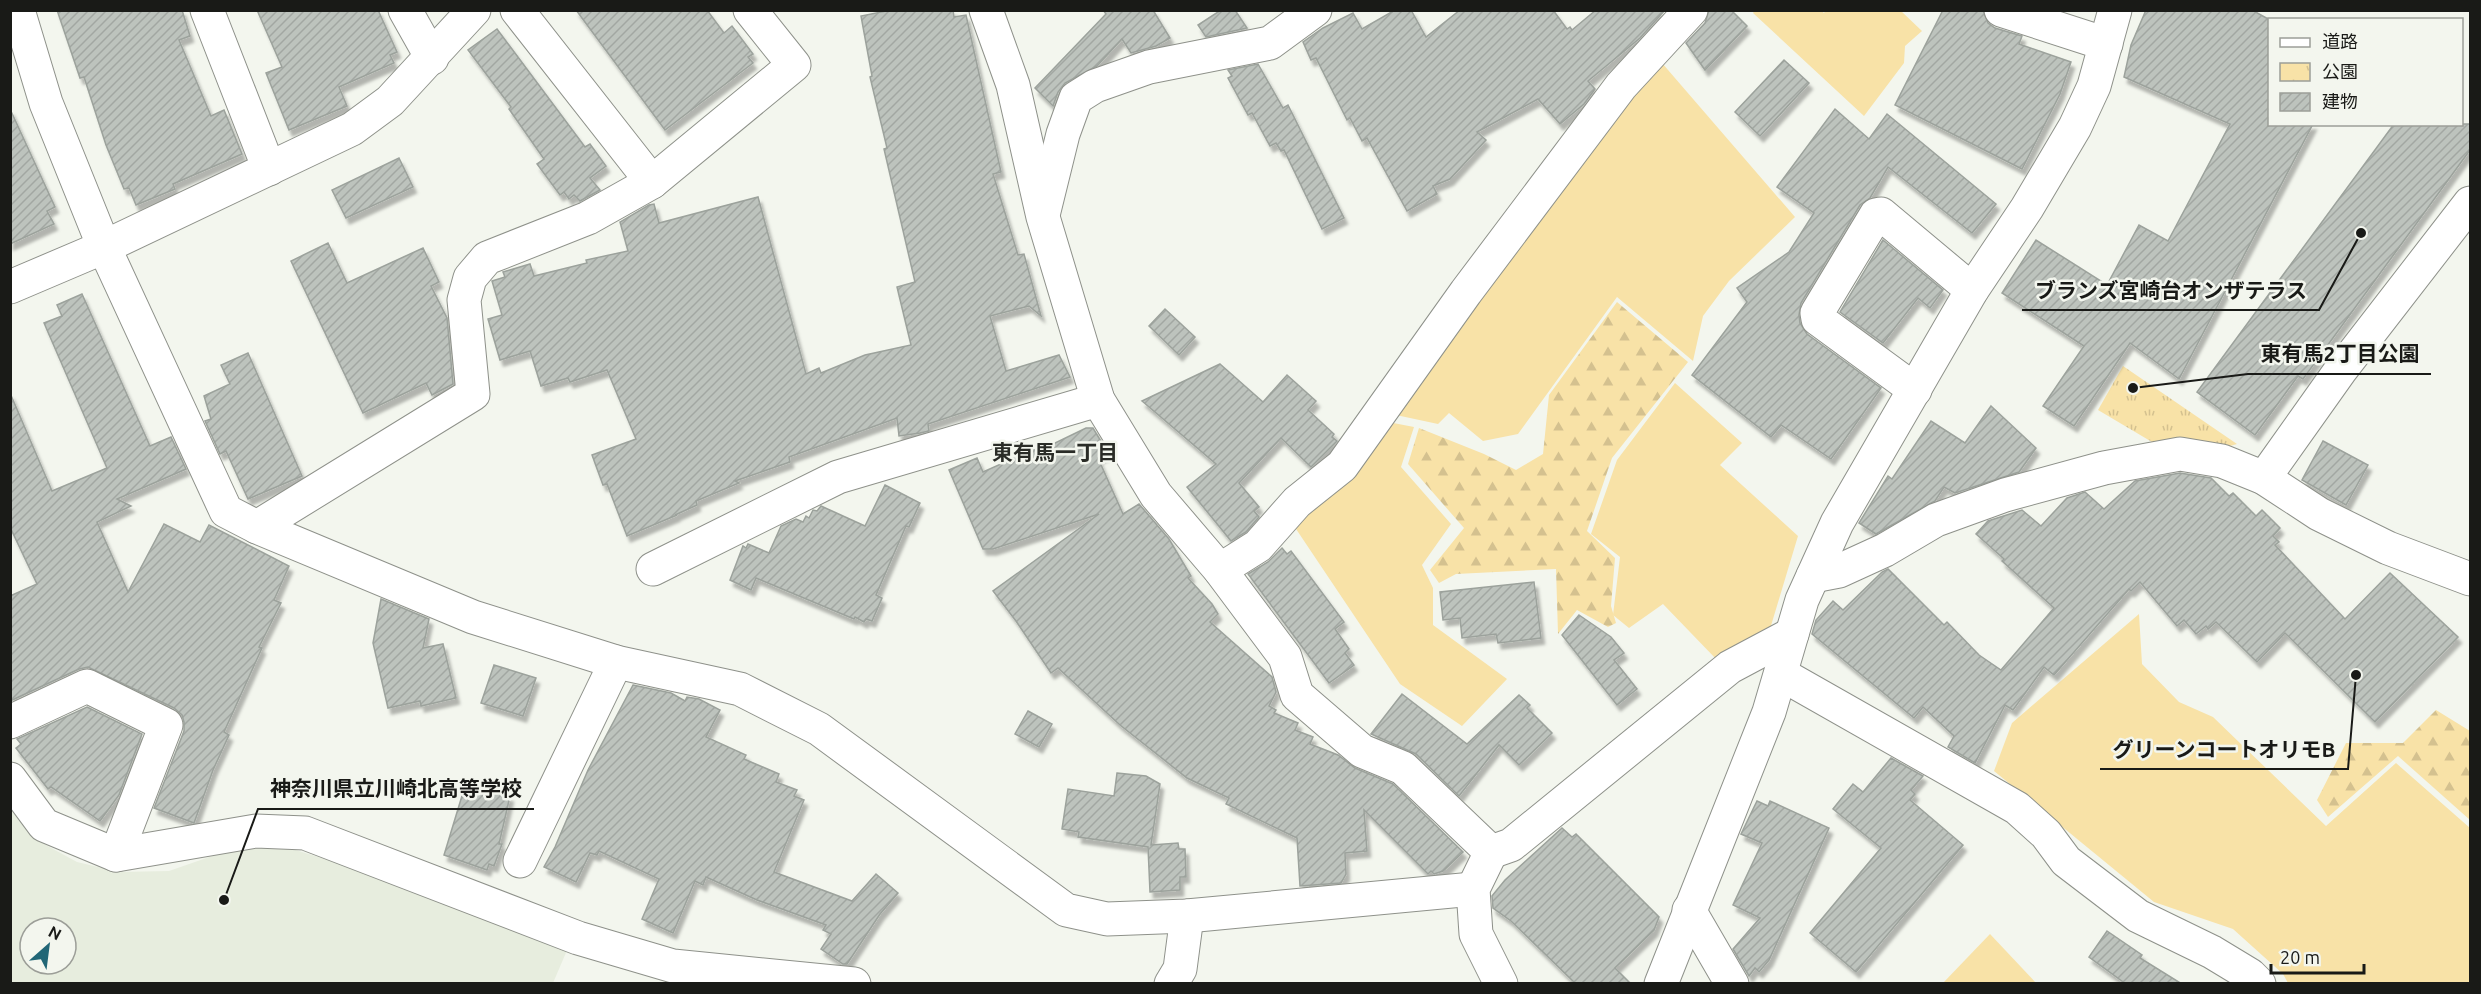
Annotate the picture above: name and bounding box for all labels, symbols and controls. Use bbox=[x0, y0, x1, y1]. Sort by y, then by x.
legend bbox=[2268, 18, 2463, 126]
text: 道路 bbox=[2322, 31, 2358, 51]
text: 公園 bbox=[2322, 61, 2358, 81]
text: 建物 bbox=[2322, 91, 2358, 111]
callout: ブランズ宮崎台オンザテラス bbox=[2022, 271, 2319, 310]
text: ブランズ宮崎台オンザテラス bbox=[2035, 278, 2307, 302]
callout: 東有馬2丁目公園 bbox=[2248, 335, 2431, 374]
text: 東有馬2丁目公園 bbox=[2261, 341, 2419, 365]
district label: 東有馬一丁目 bbox=[992, 440, 1118, 464]
callout: グリーンコートオリモB bbox=[2100, 730, 2348, 769]
text: グリーンコートオリモB bbox=[2113, 737, 2335, 761]
callout: 神奈川県立川崎北高等学校 bbox=[258, 770, 534, 809]
text: 神奈川県立川崎北高等学校 bbox=[270, 776, 522, 800]
north arrow bbox=[18, 916, 78, 976]
text: N bbox=[46, 922, 65, 944]
scale bar bbox=[2271, 937, 2364, 975]
text: 20 m bbox=[2280, 947, 2320, 967]

